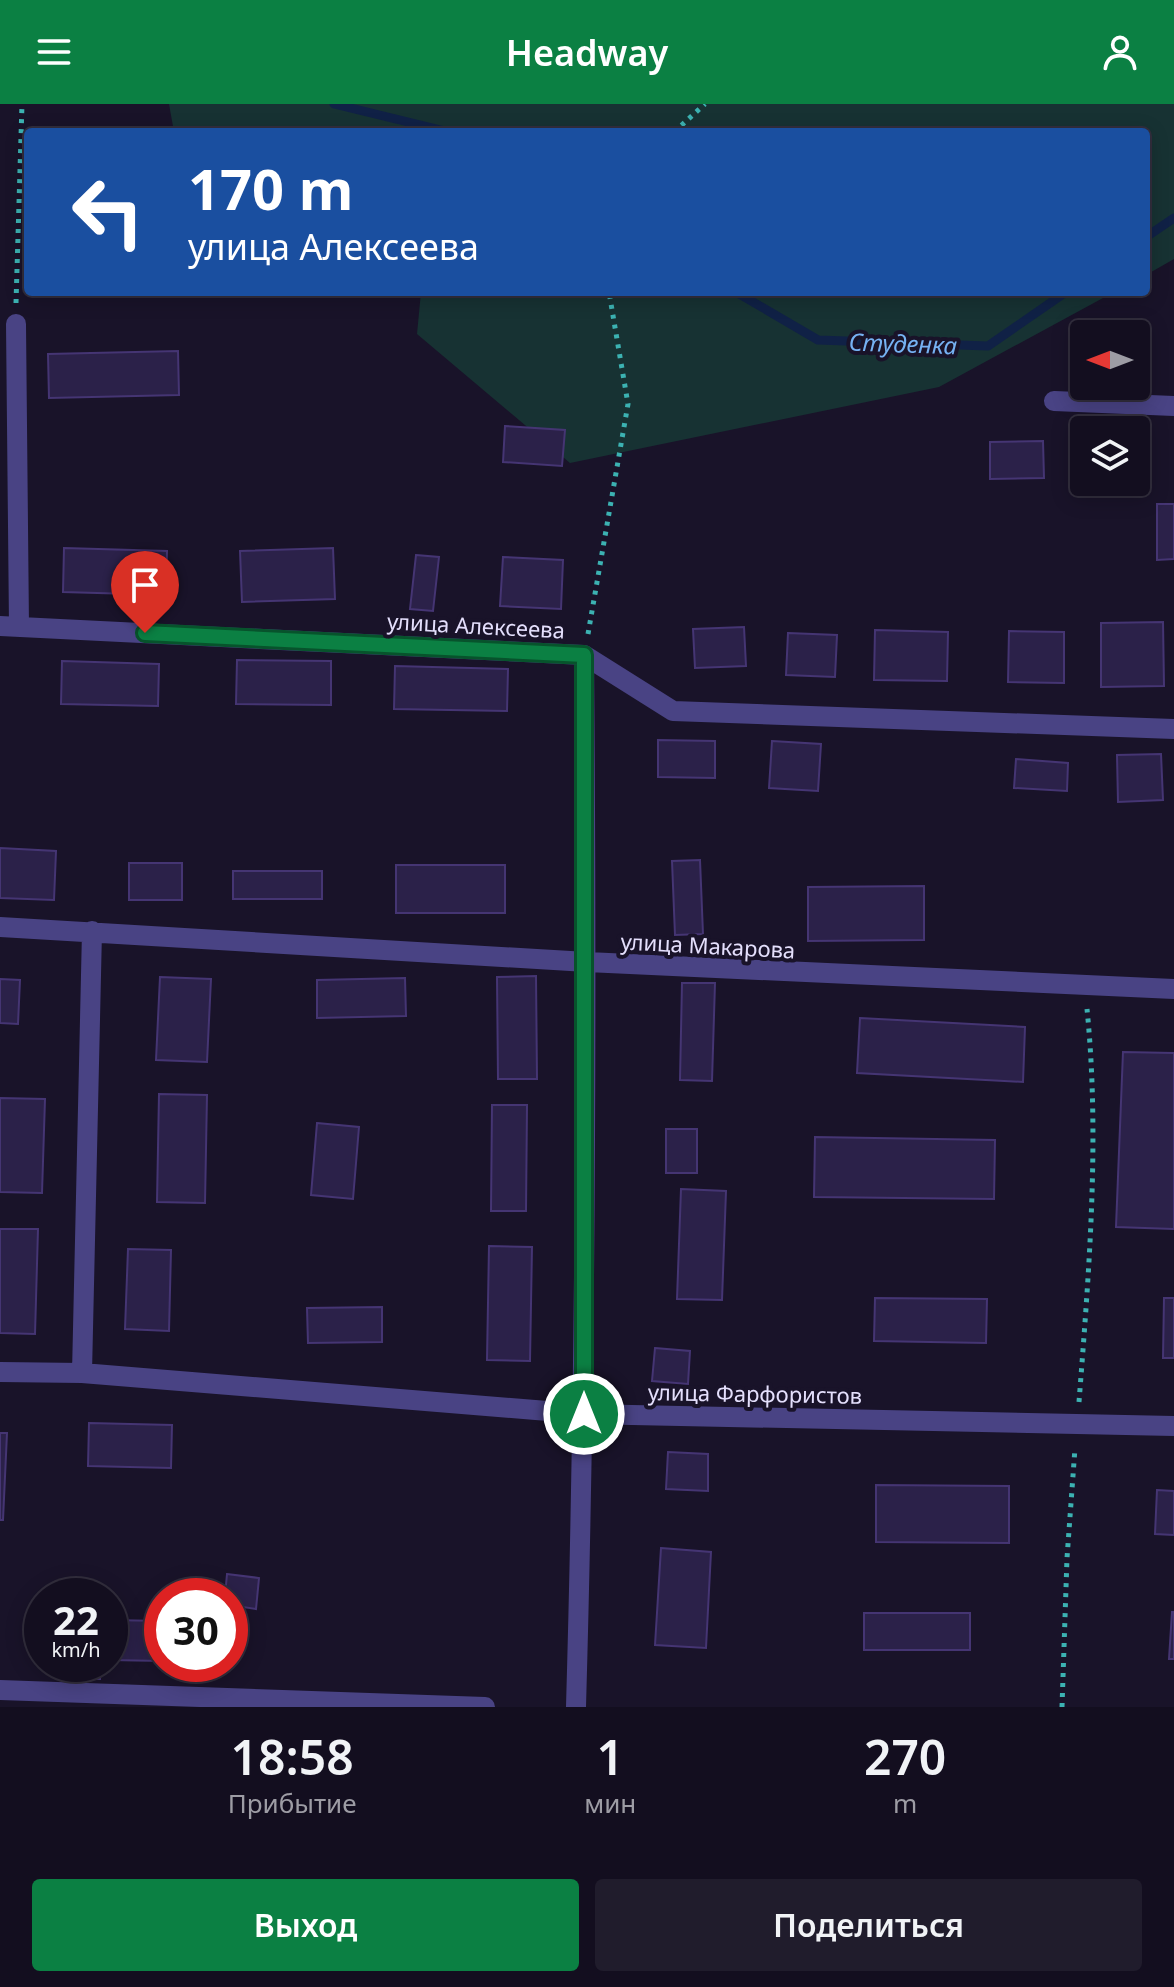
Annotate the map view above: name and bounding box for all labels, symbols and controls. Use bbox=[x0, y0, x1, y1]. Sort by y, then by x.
text: Headway bbox=[506, 28, 668, 77]
icon: menu bbox=[32, 30, 76, 74]
icon: person bbox=[1098, 30, 1142, 74]
text: 170 m bbox=[188, 150, 353, 226]
icon: left bbox=[56, 160, 160, 264]
text: улица Алексеева bbox=[188, 222, 479, 271]
north arrow bbox=[1070, 320, 1150, 400]
map controls bbox=[1070, 320, 1150, 496]
water label: Студенка bbox=[848, 325, 958, 361]
button: layers bbox=[1070, 416, 1150, 496]
pin bbox=[111, 551, 179, 633]
icon: arrive bbox=[123, 563, 167, 607]
street label: улица Алексеева bbox=[386, 605, 566, 645]
street label: улица Макарова bbox=[620, 925, 796, 965]
position arrow bbox=[542, 1372, 626, 1456]
street label: улица Фарфористов bbox=[648, 1376, 862, 1410]
speed limit sign: 30 bbox=[144, 1578, 248, 1682]
text: 22 bbox=[53, 1592, 99, 1647]
text: km/h bbox=[51, 1636, 101, 1663]
text: 18:58 bbox=[231, 1724, 354, 1789]
text: 1 bbox=[596, 1724, 624, 1789]
text: 270 bbox=[864, 1724, 946, 1789]
text: Прибытие bbox=[228, 1785, 357, 1821]
text: мин bbox=[584, 1785, 636, 1821]
text: m bbox=[893, 1785, 917, 1821]
button: Выход bbox=[32, 1879, 579, 1971]
button: Поделиться bbox=[595, 1879, 1142, 1971]

